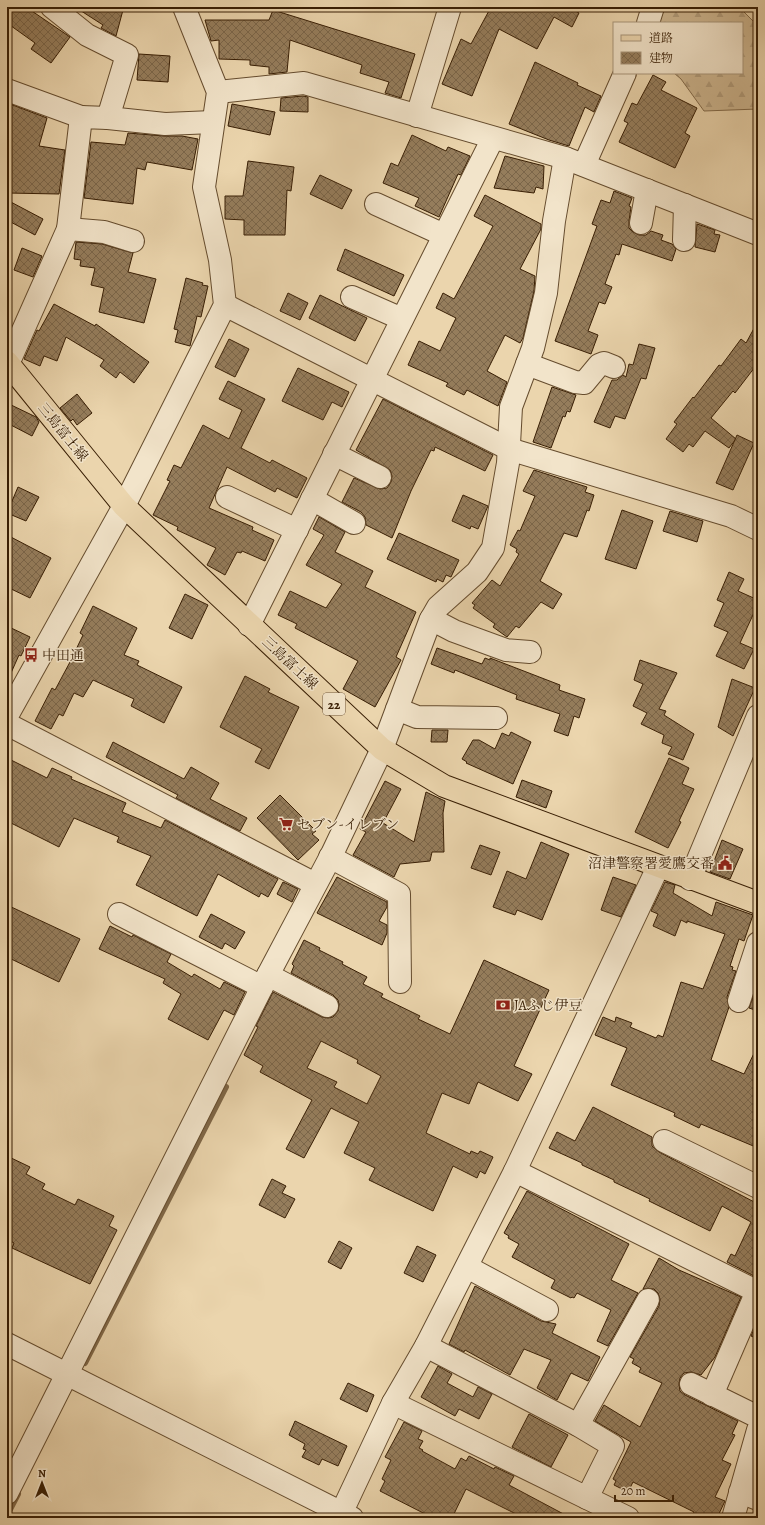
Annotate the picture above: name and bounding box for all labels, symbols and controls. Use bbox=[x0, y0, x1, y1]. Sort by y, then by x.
legend bbox=[613, 22, 743, 74]
text: 道路 bbox=[649, 30, 673, 46]
text: 建物 bbox=[649, 50, 673, 66]
street label: 三島富士線 bbox=[34, 399, 92, 465]
street label: 三島富士線 bbox=[258, 632, 322, 694]
place label: 中田通 bbox=[42, 646, 84, 665]
bus stop icon: 中田通 bbox=[23, 647, 39, 663]
road number: 22 bbox=[323, 693, 345, 715]
place label: セブン-イレブン bbox=[297, 815, 399, 834]
supermarket icon: セブン-イレブン bbox=[278, 816, 294, 832]
place label: 沼津警察署愛鷹交番 bbox=[588, 854, 714, 873]
public building icon: 沼津警察署愛鷹交番 bbox=[717, 855, 733, 871]
place label: JAふじ伊豆 bbox=[514, 996, 583, 1015]
bank icon: JAふじ伊豆 bbox=[495, 997, 511, 1013]
north arrow bbox=[22, 1463, 62, 1503]
text: N bbox=[38, 1466, 46, 1481]
scale bar bbox=[615, 1477, 673, 1503]
text: 20 m bbox=[621, 1483, 645, 1499]

